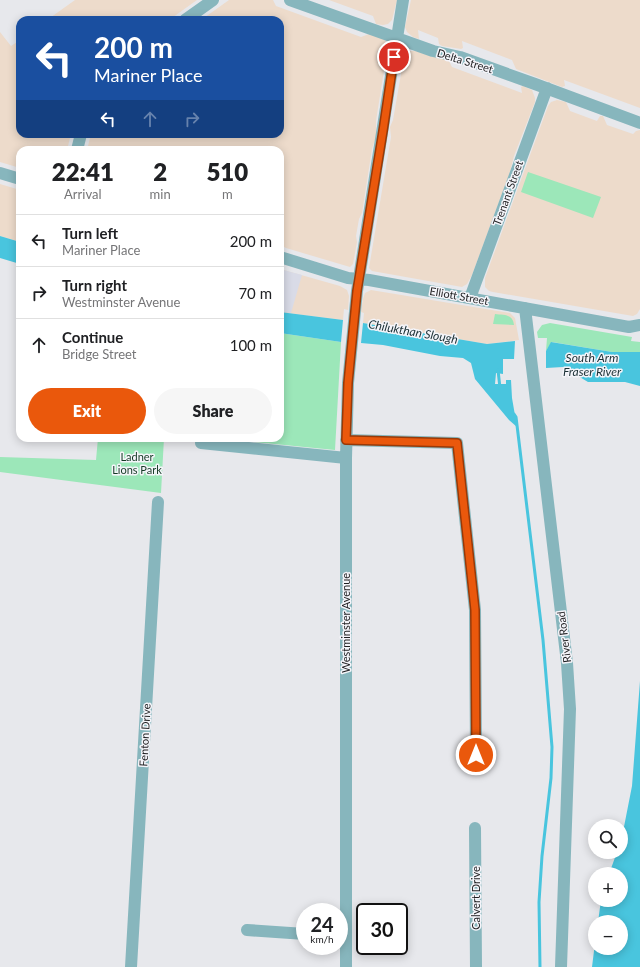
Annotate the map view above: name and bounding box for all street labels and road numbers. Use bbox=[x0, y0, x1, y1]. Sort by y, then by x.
street label: Delta Street bbox=[436, 46, 495, 75]
street label: Trenant Street bbox=[490, 158, 525, 227]
street label: Elliott Street bbox=[429, 284, 490, 307]
street label: Westminster Avenue bbox=[339, 573, 352, 673]
street label: River Road bbox=[554, 611, 573, 664]
street label: Fenton Drive bbox=[136, 703, 153, 767]
street label: Calvert Drive bbox=[469, 866, 482, 930]

